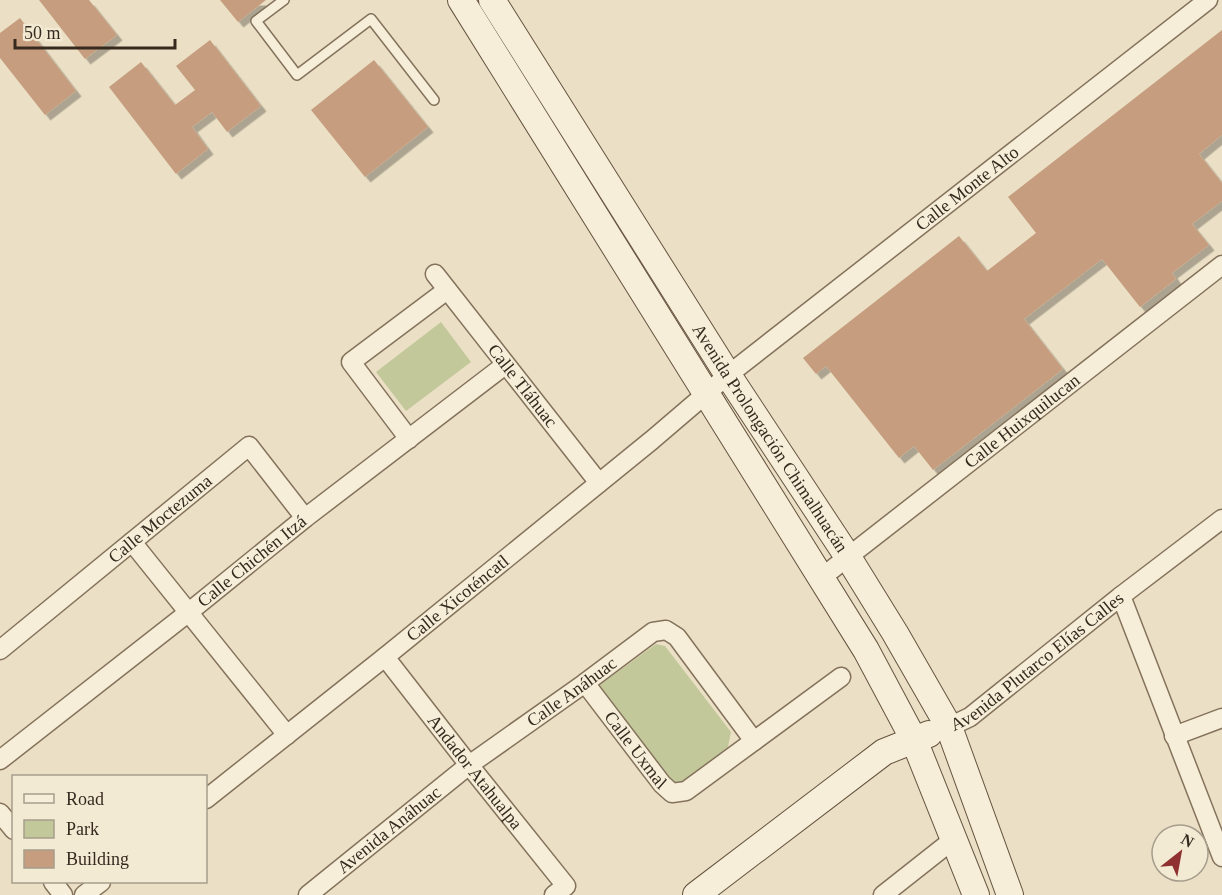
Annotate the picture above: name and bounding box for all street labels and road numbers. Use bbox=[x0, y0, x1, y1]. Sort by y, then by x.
street label: Calle Monte Alto bbox=[912, 142, 1023, 235]
street label: Avenida Prolongación Chimalhuacán bbox=[688, 320, 852, 556]
street label: Calle Tláhuac bbox=[484, 340, 561, 431]
street label: Calle Huixquilucan bbox=[960, 370, 1084, 472]
street label: Calle Moctezuma bbox=[104, 471, 216, 567]
street label: Calle Chichén Itzá bbox=[194, 511, 310, 611]
street label: Calle Xicoténcatl bbox=[403, 551, 513, 645]
street label: Avenida Plutarco Elías Calles bbox=[947, 588, 1128, 735]
street label: Calle Anáhuac bbox=[523, 653, 620, 731]
street label: Calle Uxmal bbox=[600, 707, 671, 793]
street label: Andador Atahualpa bbox=[424, 711, 526, 833]
street label: Avenida Anáhuac bbox=[333, 782, 445, 877]

